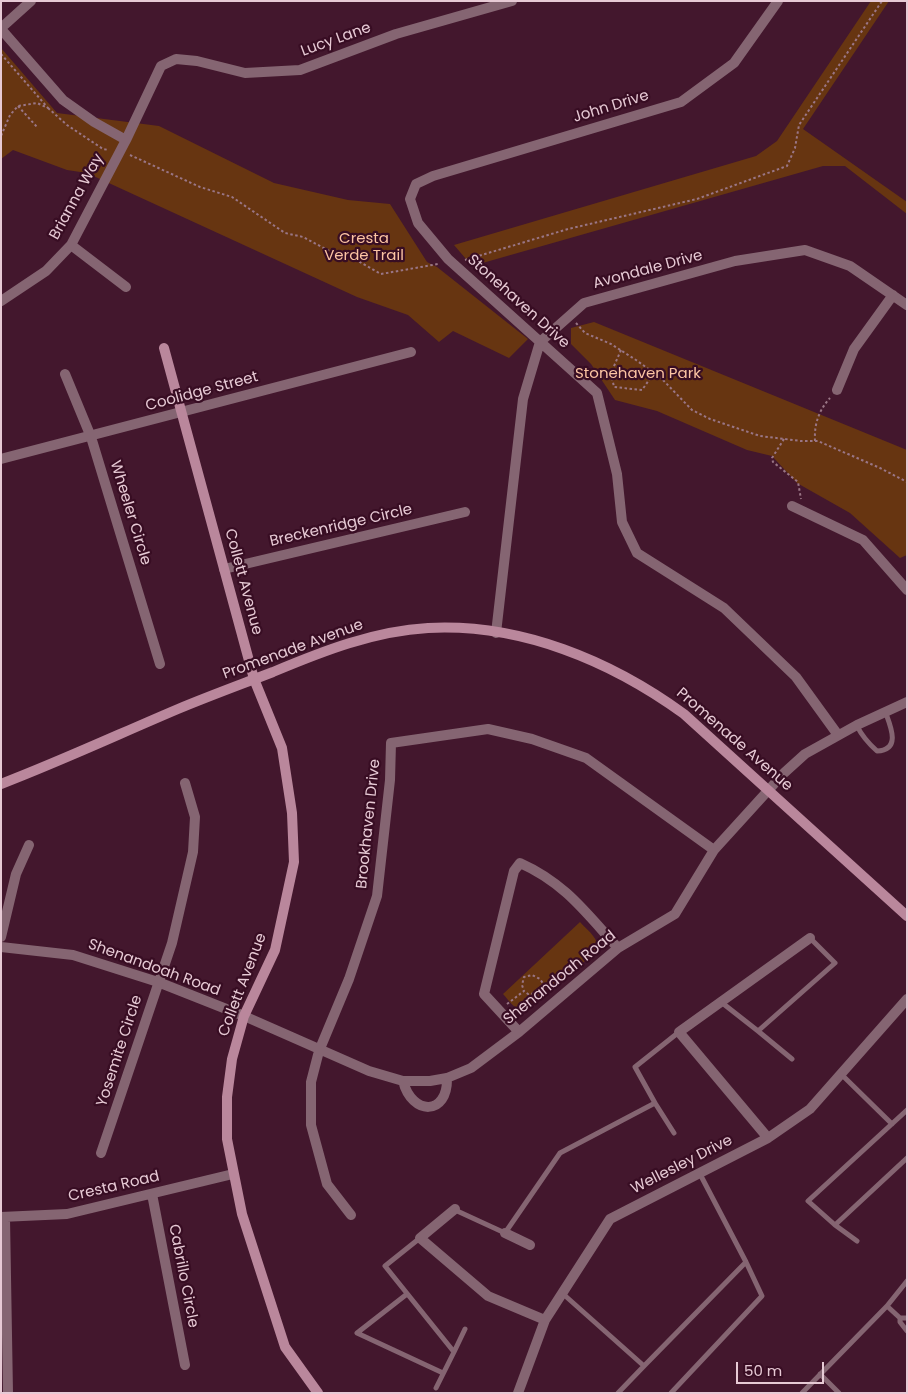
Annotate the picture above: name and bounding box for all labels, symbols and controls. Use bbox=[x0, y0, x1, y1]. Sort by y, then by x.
street label: Lucy Lane bbox=[299, 19, 373, 61]
street label: John Drive bbox=[571, 87, 651, 127]
street label: Brianna Way bbox=[46, 151, 108, 243]
park label: Cresta Verde Trail bbox=[324, 230, 404, 265]
street label: Avondale Drive bbox=[591, 247, 705, 293]
street label: Stonehaven Drive bbox=[463, 251, 573, 353]
park label: Stonehaven Park bbox=[575, 365, 701, 383]
street label: Coolidge Street bbox=[144, 368, 260, 416]
street label: Wheeler Circle bbox=[106, 459, 154, 567]
street label: Breckenridge Circle bbox=[268, 501, 414, 551]
street label: Collett Avenue bbox=[220, 527, 266, 637]
street label: Promenade Avenue bbox=[220, 616, 366, 684]
street label: Promenade Avenue bbox=[672, 685, 796, 795]
street label: Brookhaven Drive bbox=[353, 758, 385, 890]
street label: Shenandoah Road bbox=[500, 927, 620, 1029]
street label: Collett Avenue bbox=[215, 931, 271, 1039]
street label: Shenandoah Road bbox=[85, 936, 223, 1000]
street label: Yosemite Circle bbox=[93, 993, 147, 1109]
street label: Wellesley Drive bbox=[628, 1132, 736, 1198]
street label: Cresta Road bbox=[67, 1168, 161, 1206]
street label: Cabrillo Circle bbox=[164, 1223, 202, 1329]
scale bar bbox=[738, 1352, 826, 1384]
text: 50 m bbox=[744, 1360, 782, 1381]

